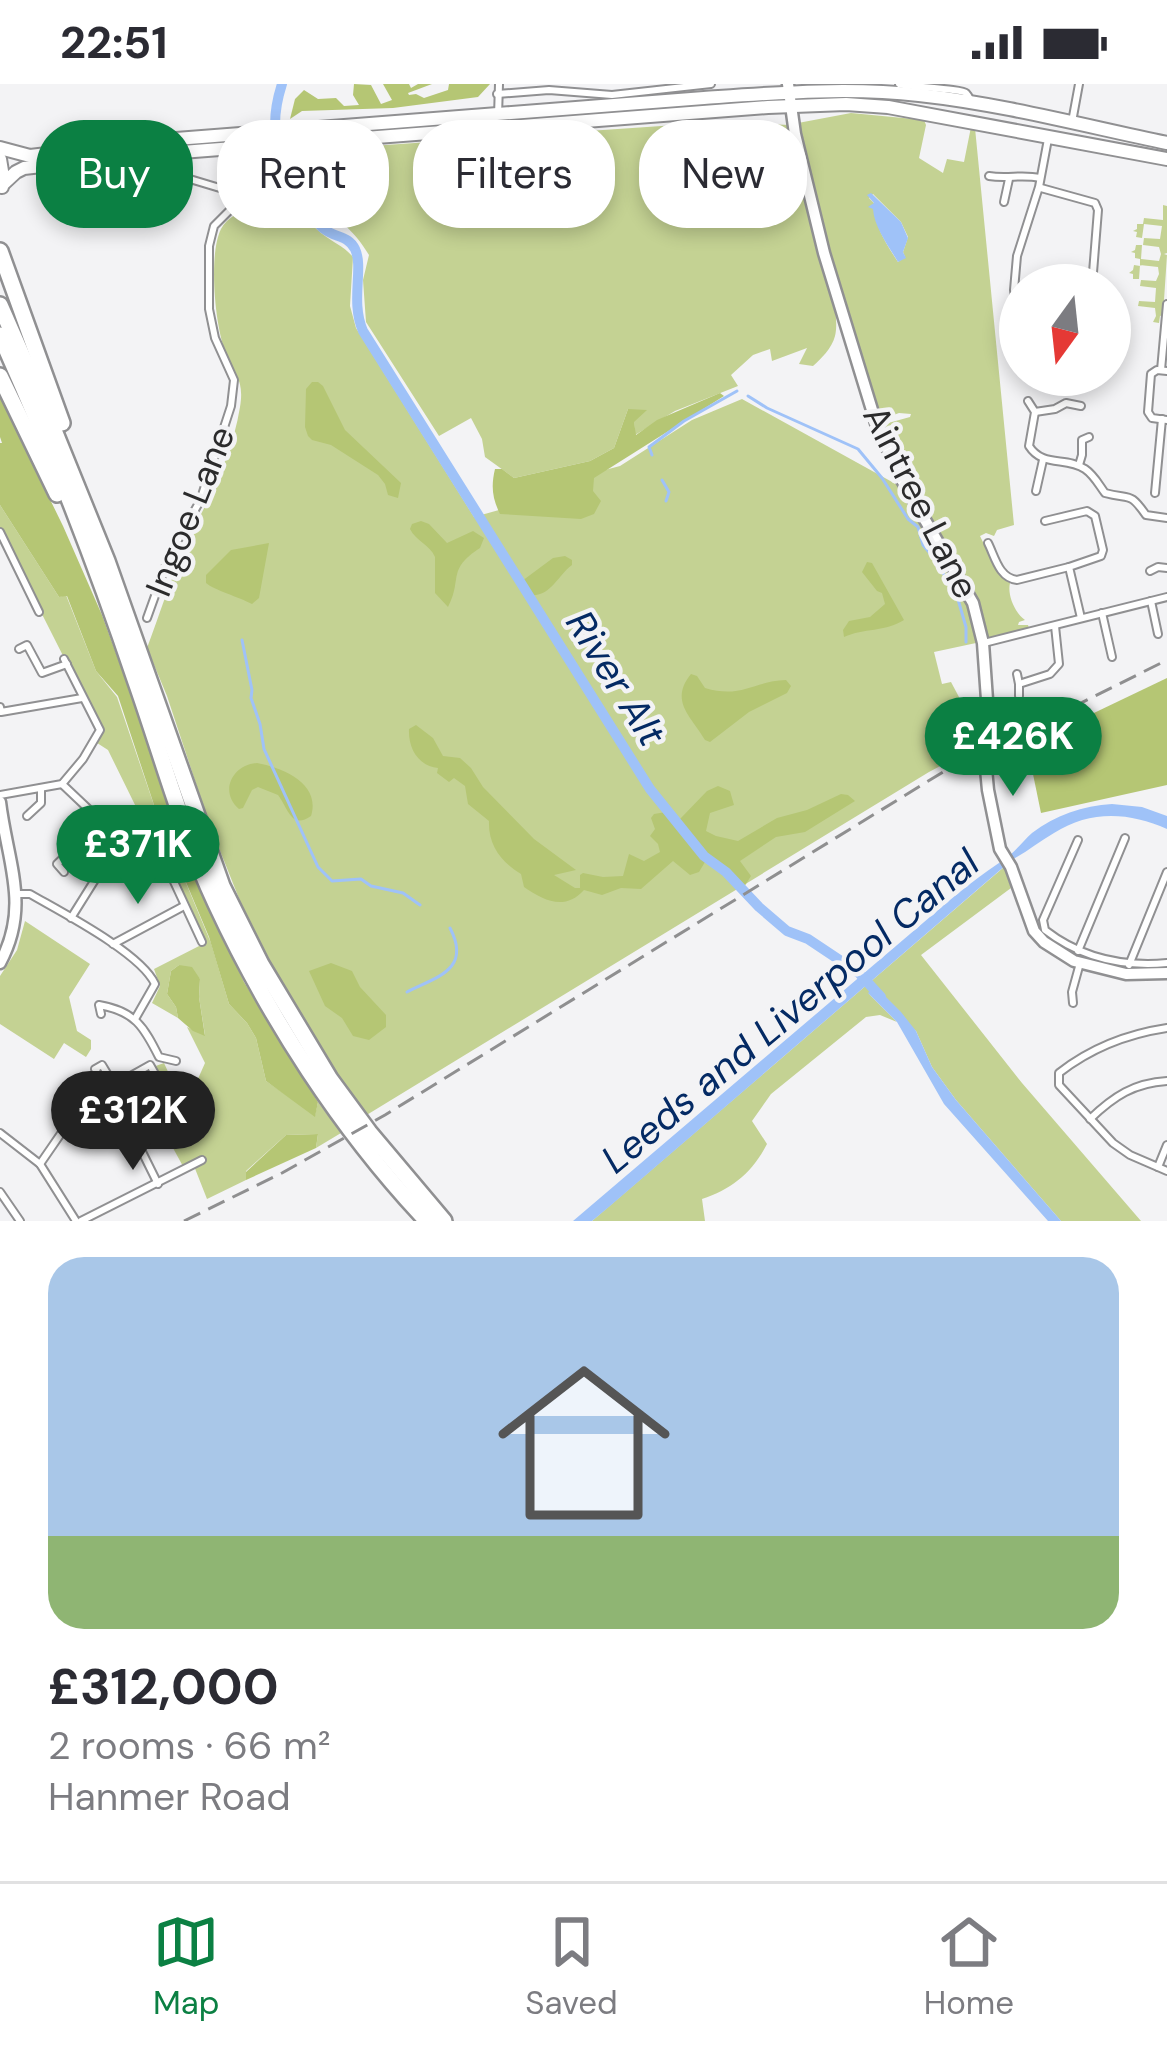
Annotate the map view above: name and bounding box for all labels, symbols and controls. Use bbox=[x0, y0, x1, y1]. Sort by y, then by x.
text: 22:51 bbox=[60, 13, 168, 72]
chip: Buy bbox=[36, 120, 193, 228]
chip: Rent bbox=[217, 120, 389, 228]
chip: Filters bbox=[413, 120, 615, 228]
chip: New bbox=[639, 120, 807, 228]
north arrow bbox=[999, 264, 1131, 396]
map controls bbox=[999, 264, 1131, 396]
street label: Aintree Lane bbox=[852, 398, 990, 606]
street label: Ingoe Lane bbox=[135, 419, 245, 603]
water label: River Alt bbox=[555, 601, 678, 756]
pin: £426K bbox=[929, 697, 1097, 799]
text: £426K bbox=[952, 710, 1074, 761]
pin: £371K bbox=[54, 805, 222, 907]
text: £371K bbox=[83, 818, 193, 869]
water label: Leeds and Liverpool Canal bbox=[590, 837, 991, 1184]
pin: £312K bbox=[49, 1071, 217, 1173]
text: £312K bbox=[78, 1084, 188, 1135]
icon: home bbox=[476, 1335, 692, 1551]
text: £312,000 bbox=[48, 1653, 279, 1720]
text: 2 rooms · 66 m² bbox=[48, 1720, 331, 1771]
text: Hanmer Road bbox=[48, 1771, 291, 1822]
tab: Map bbox=[153, 1909, 219, 2024]
tab: Saved bbox=[525, 1909, 618, 2024]
tab: Home bbox=[924, 1909, 1014, 2024]

